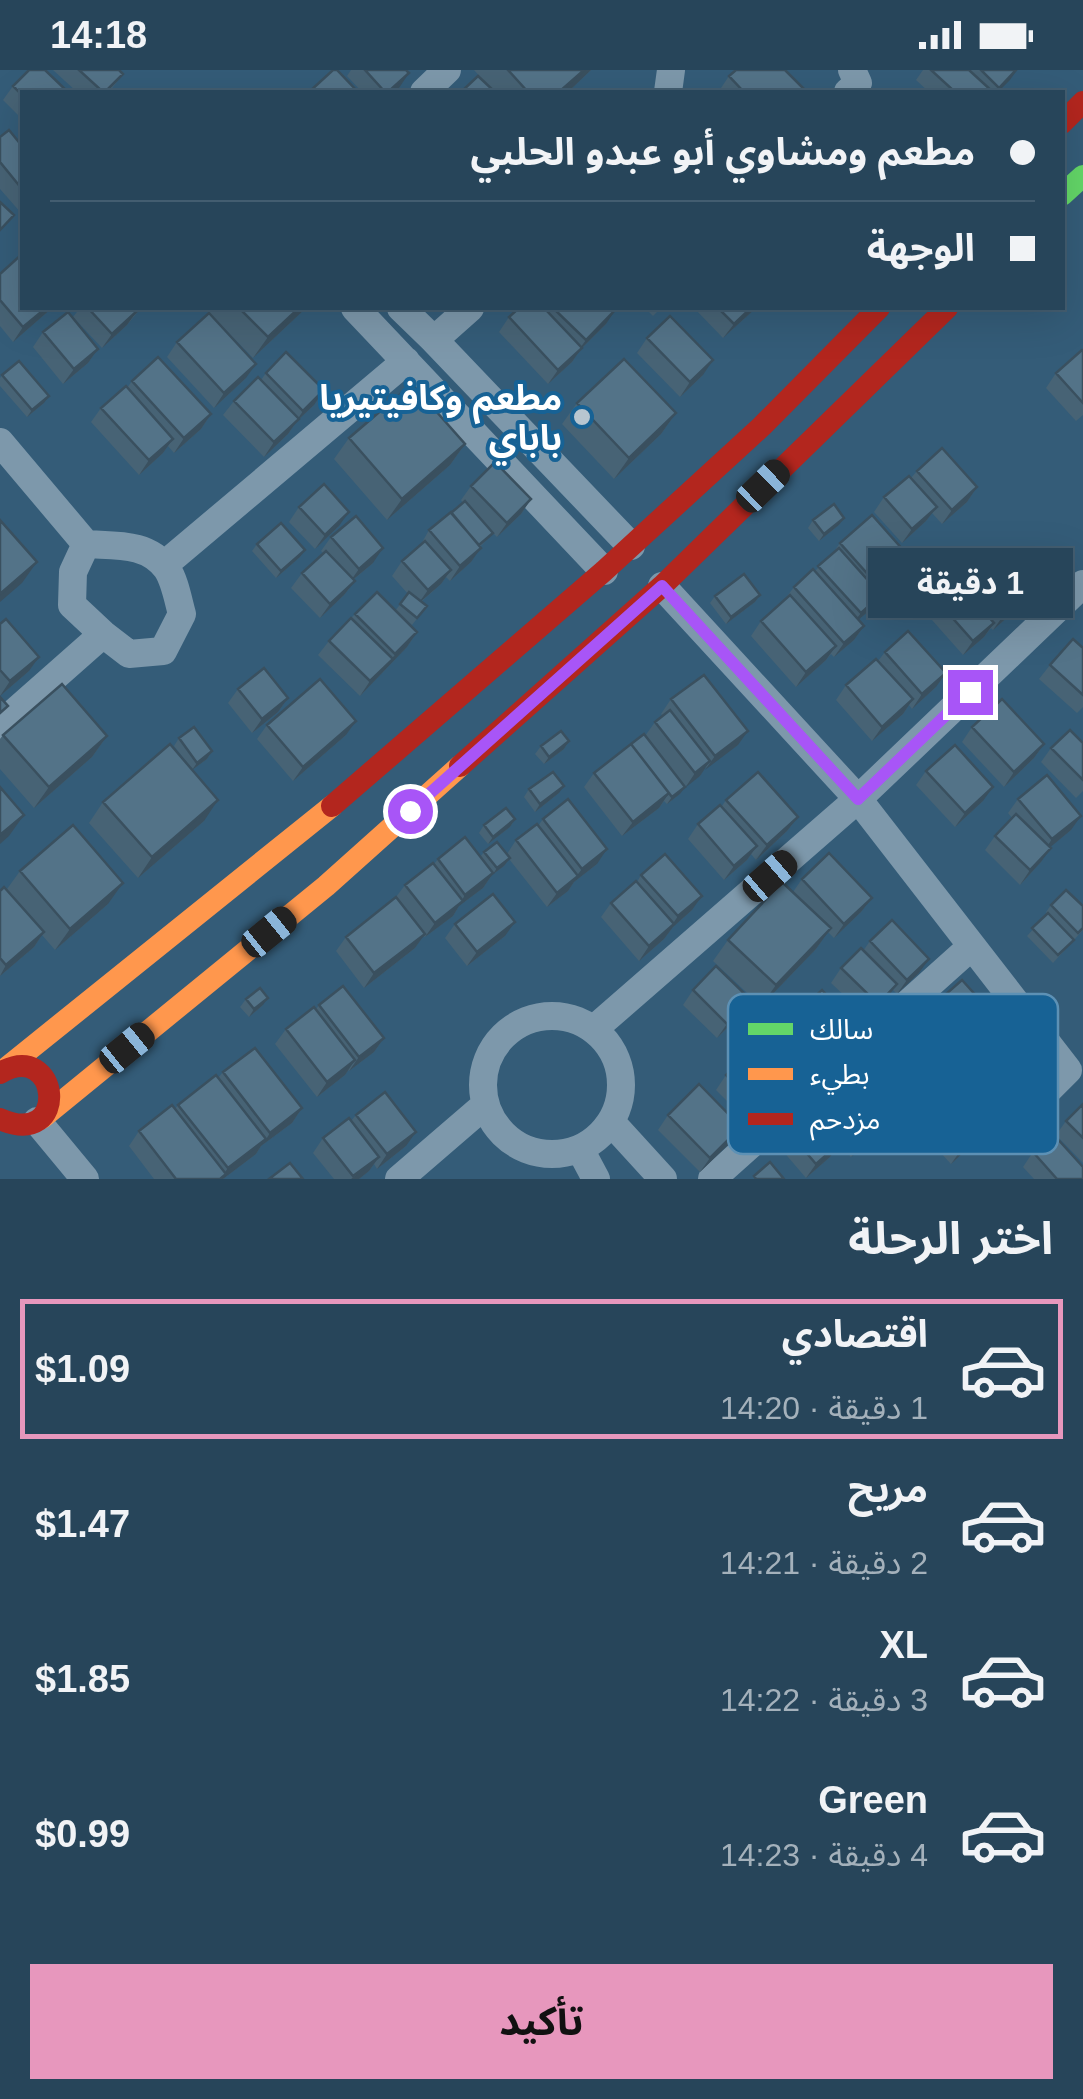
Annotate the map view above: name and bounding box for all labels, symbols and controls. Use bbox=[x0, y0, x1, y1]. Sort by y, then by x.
text: 14:18 bbox=[50, 14, 147, 56]
text: مطعم ومشاوي أبو عبدو الحلبي bbox=[470, 131, 975, 173]
text: الوجهة bbox=[867, 227, 975, 269]
place label: مطعم وكافيتيريا باباي bbox=[319, 378, 562, 466]
marker: مطعم وكافيتيريا باباي bbox=[571, 406, 593, 428]
car bbox=[731, 454, 795, 518]
callout: 1 دقيقة bbox=[868, 547, 1072, 617]
text: 1 دقيقة bbox=[917, 565, 1024, 601]
route end bbox=[948, 670, 993, 715]
route start bbox=[388, 789, 433, 834]
car bbox=[738, 845, 802, 907]
car bbox=[236, 901, 302, 963]
legend bbox=[728, 994, 1058, 1154]
text: سالك bbox=[810, 1014, 873, 1045]
car bbox=[94, 1017, 160, 1079]
text: بطيء bbox=[810, 1059, 870, 1095]
text: مزدحم bbox=[810, 1104, 881, 1141]
text: اختر الرحلة bbox=[848, 1213, 1053, 1264]
text: اقتصادي bbox=[782, 1313, 928, 1355]
icon: car bbox=[958, 1324, 1048, 1414]
text: $1.09 bbox=[35, 1348, 130, 1390]
text: 1 دقيقة · 14:20 bbox=[720, 1390, 928, 1426]
text: مريح bbox=[848, 1468, 928, 1510]
icon: car bbox=[958, 1479, 1048, 1569]
text: $1.47 bbox=[35, 1503, 130, 1545]
text: 2 دقيقة · 14:21 bbox=[720, 1545, 928, 1581]
text: XL bbox=[879, 1624, 928, 1666]
icon: car bbox=[958, 1634, 1048, 1724]
text: $1.85 bbox=[35, 1658, 130, 1700]
text: 3 دقيقة · 14:22 bbox=[720, 1682, 928, 1718]
text: Green bbox=[818, 1779, 928, 1821]
icon: car bbox=[958, 1789, 1048, 1879]
text: $0.99 bbox=[35, 1813, 130, 1855]
text: 4 دقيقة · 14:23 bbox=[720, 1837, 928, 1873]
button: تأكيد bbox=[30, 1964, 1053, 2079]

